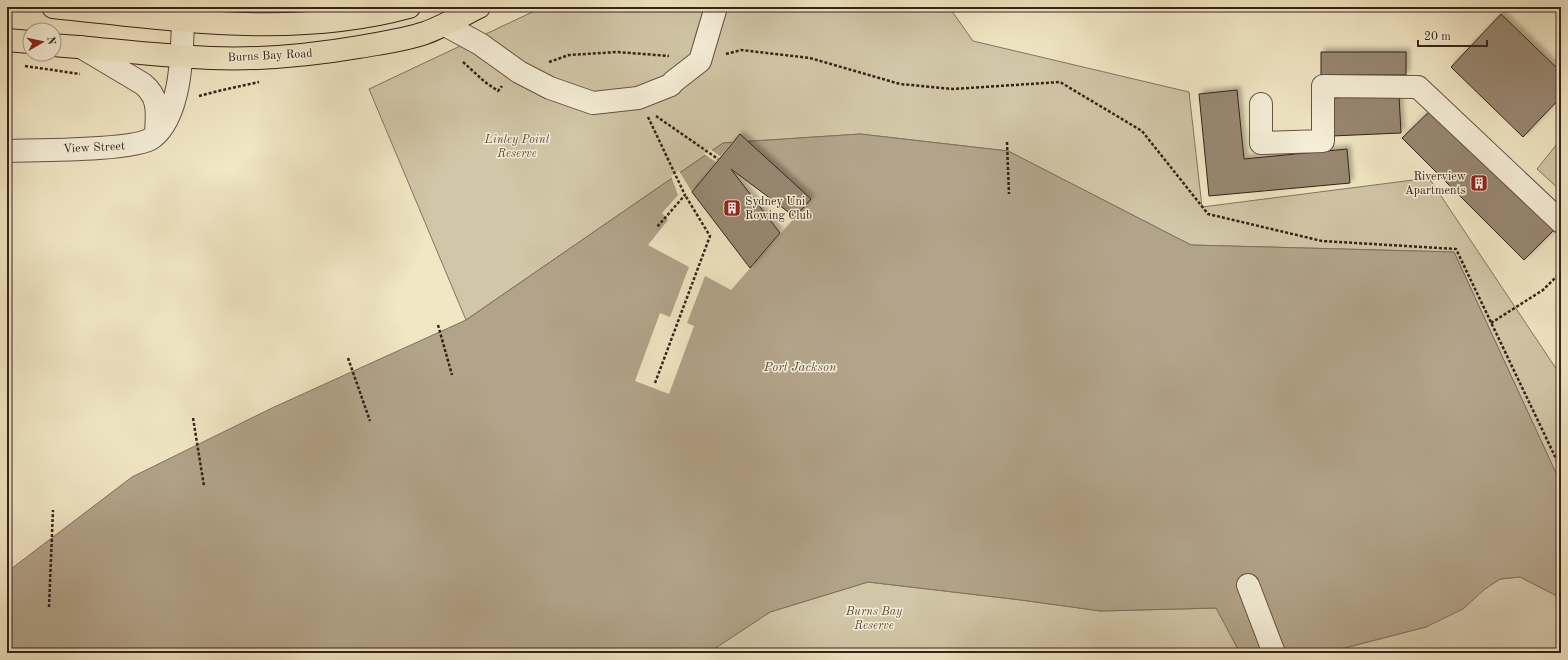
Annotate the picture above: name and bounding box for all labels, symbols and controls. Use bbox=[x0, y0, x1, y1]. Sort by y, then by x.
north arrow bbox=[22, 22, 62, 62]
scale bar bbox=[1418, 22, 1487, 48]
text: 20 m bbox=[1424, 31, 1451, 43]
text: N bbox=[44, 36, 57, 46]
street label: Burns Bay Road bbox=[227, 48, 313, 64]
park label: Linley Point Reserve bbox=[483, 134, 550, 160]
street label: View Street bbox=[63, 140, 125, 156]
place label: Riverview Apartments bbox=[1405, 171, 1467, 197]
building icon: Riverview Apartments bbox=[1469, 173, 1489, 193]
place label: Sydney Uni Rowing Club bbox=[745, 196, 812, 222]
building icon: Sydney Uni Rowing Club bbox=[722, 198, 742, 218]
water label: Port Jackson bbox=[763, 361, 837, 374]
park label: Burns Bay Reserve bbox=[845, 606, 903, 632]

